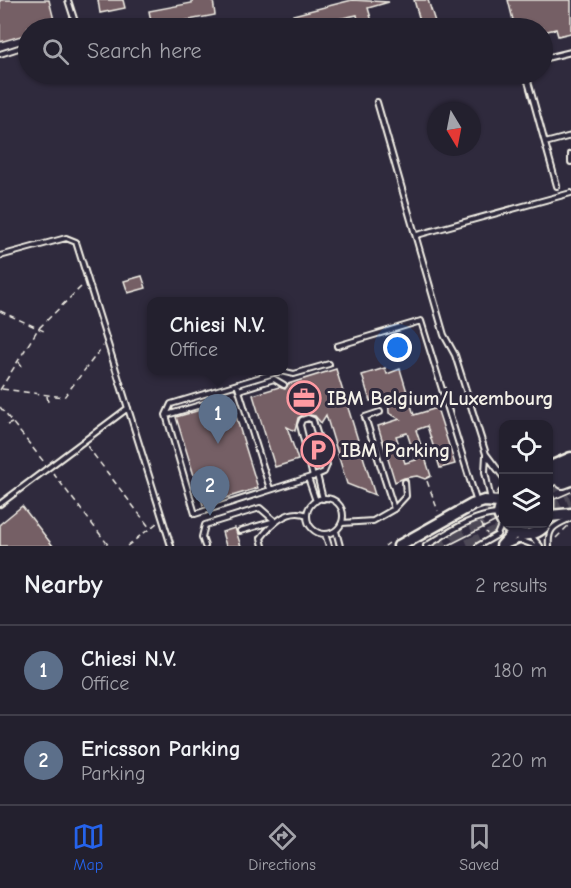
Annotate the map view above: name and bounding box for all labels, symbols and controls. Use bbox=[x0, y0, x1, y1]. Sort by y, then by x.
search box bbox=[18, 18, 553, 84]
icon: search bbox=[39, 35, 72, 68]
text: Search here bbox=[87, 38, 202, 64]
north arrow bbox=[427, 102, 481, 156]
popup bbox=[147, 297, 288, 375]
text: Chiesi N.V. bbox=[170, 312, 265, 338]
your location bbox=[383, 333, 412, 362]
text: Office bbox=[170, 338, 218, 361]
office icon: IBM Belgium/Luxembourg bbox=[286, 380, 322, 416]
place label: IBM Belgium/Luxembourg bbox=[327, 387, 554, 410]
pin: 1 bbox=[198, 394, 238, 444]
map controls bbox=[499, 420, 553, 528]
button: locate bbox=[499, 420, 553, 474]
parking icon: IBM Parking bbox=[300, 432, 336, 468]
place label: IBM Parking bbox=[341, 439, 450, 462]
pin: 2 bbox=[190, 466, 230, 516]
button: layers bbox=[499, 474, 553, 528]
text: Nearby bbox=[24, 570, 103, 600]
text: 2 results bbox=[475, 574, 547, 597]
text: Chiesi N.V. bbox=[81, 646, 176, 672]
text: 1 bbox=[40, 659, 47, 682]
text: 180 m bbox=[493, 659, 547, 682]
text: Office bbox=[81, 672, 129, 695]
text: Ericsson Parking bbox=[81, 736, 241, 762]
text: 2 bbox=[39, 749, 48, 772]
text: 220 m bbox=[491, 749, 547, 772]
text: Parking bbox=[81, 762, 146, 785]
tab: Map bbox=[72, 820, 105, 874]
tab: Directions bbox=[248, 820, 316, 874]
tab: Saved bbox=[459, 820, 499, 874]

